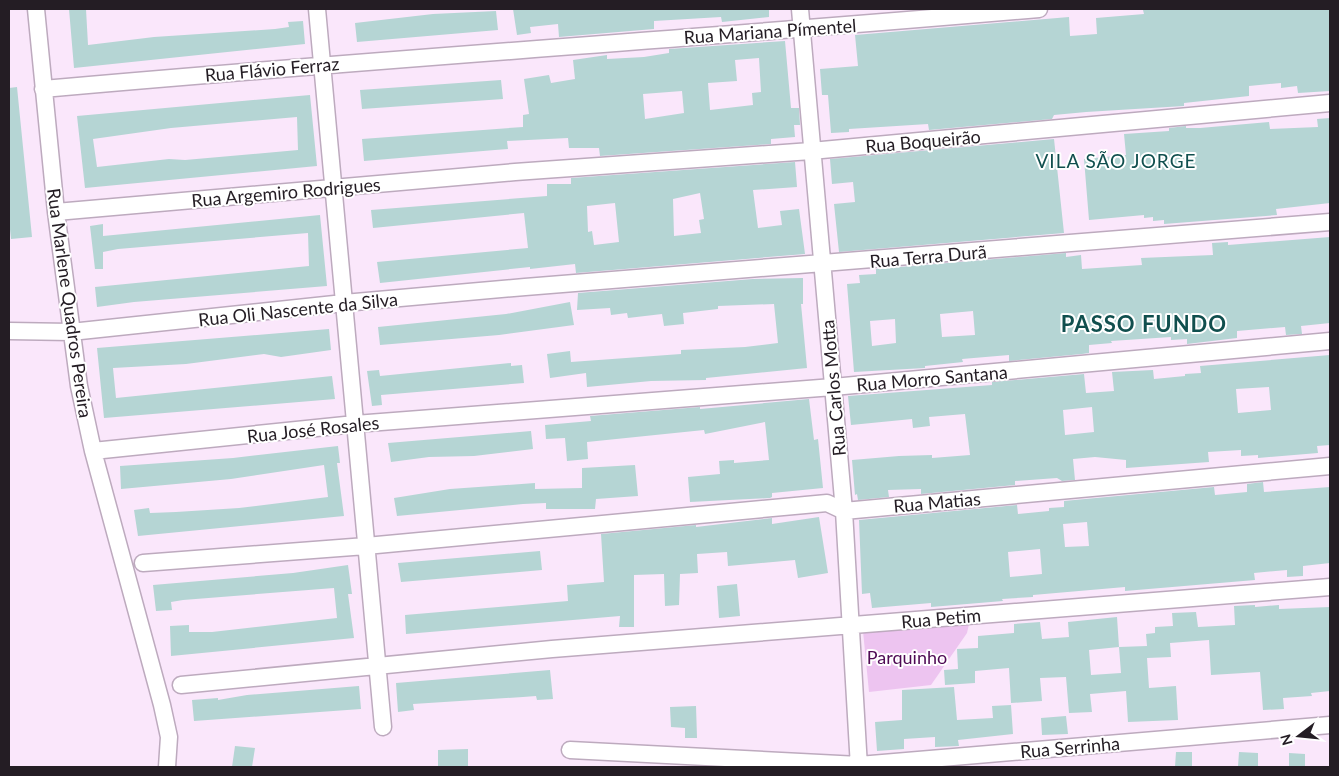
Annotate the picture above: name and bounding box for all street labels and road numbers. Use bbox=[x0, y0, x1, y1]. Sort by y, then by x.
street label: Rua Mariana Pímentel bbox=[683, 14, 857, 48]
street label: Rua Flávio Ferraz bbox=[204, 52, 340, 86]
street label: Rua Boqueirão bbox=[864, 125, 982, 157]
street label: Rua Argemiro Rodrigues bbox=[191, 173, 382, 211]
street label: Rua Marlene Quadros Pereira bbox=[43, 187, 97, 419]
street label: Rua Terra Durã bbox=[869, 240, 987, 272]
street label: Rua Oli Nascente da Silva bbox=[197, 288, 399, 330]
street label: Rua Carlos Motta bbox=[816, 319, 850, 457]
street label: Rua Morro Santana bbox=[856, 360, 1008, 396]
street label: Rua José Rosales bbox=[246, 411, 380, 447]
street label: Rua Matias bbox=[892, 487, 982, 517]
street label: Rua Petim bbox=[900, 604, 982, 632]
street label: Rua Serrinha bbox=[1019, 732, 1121, 762]

